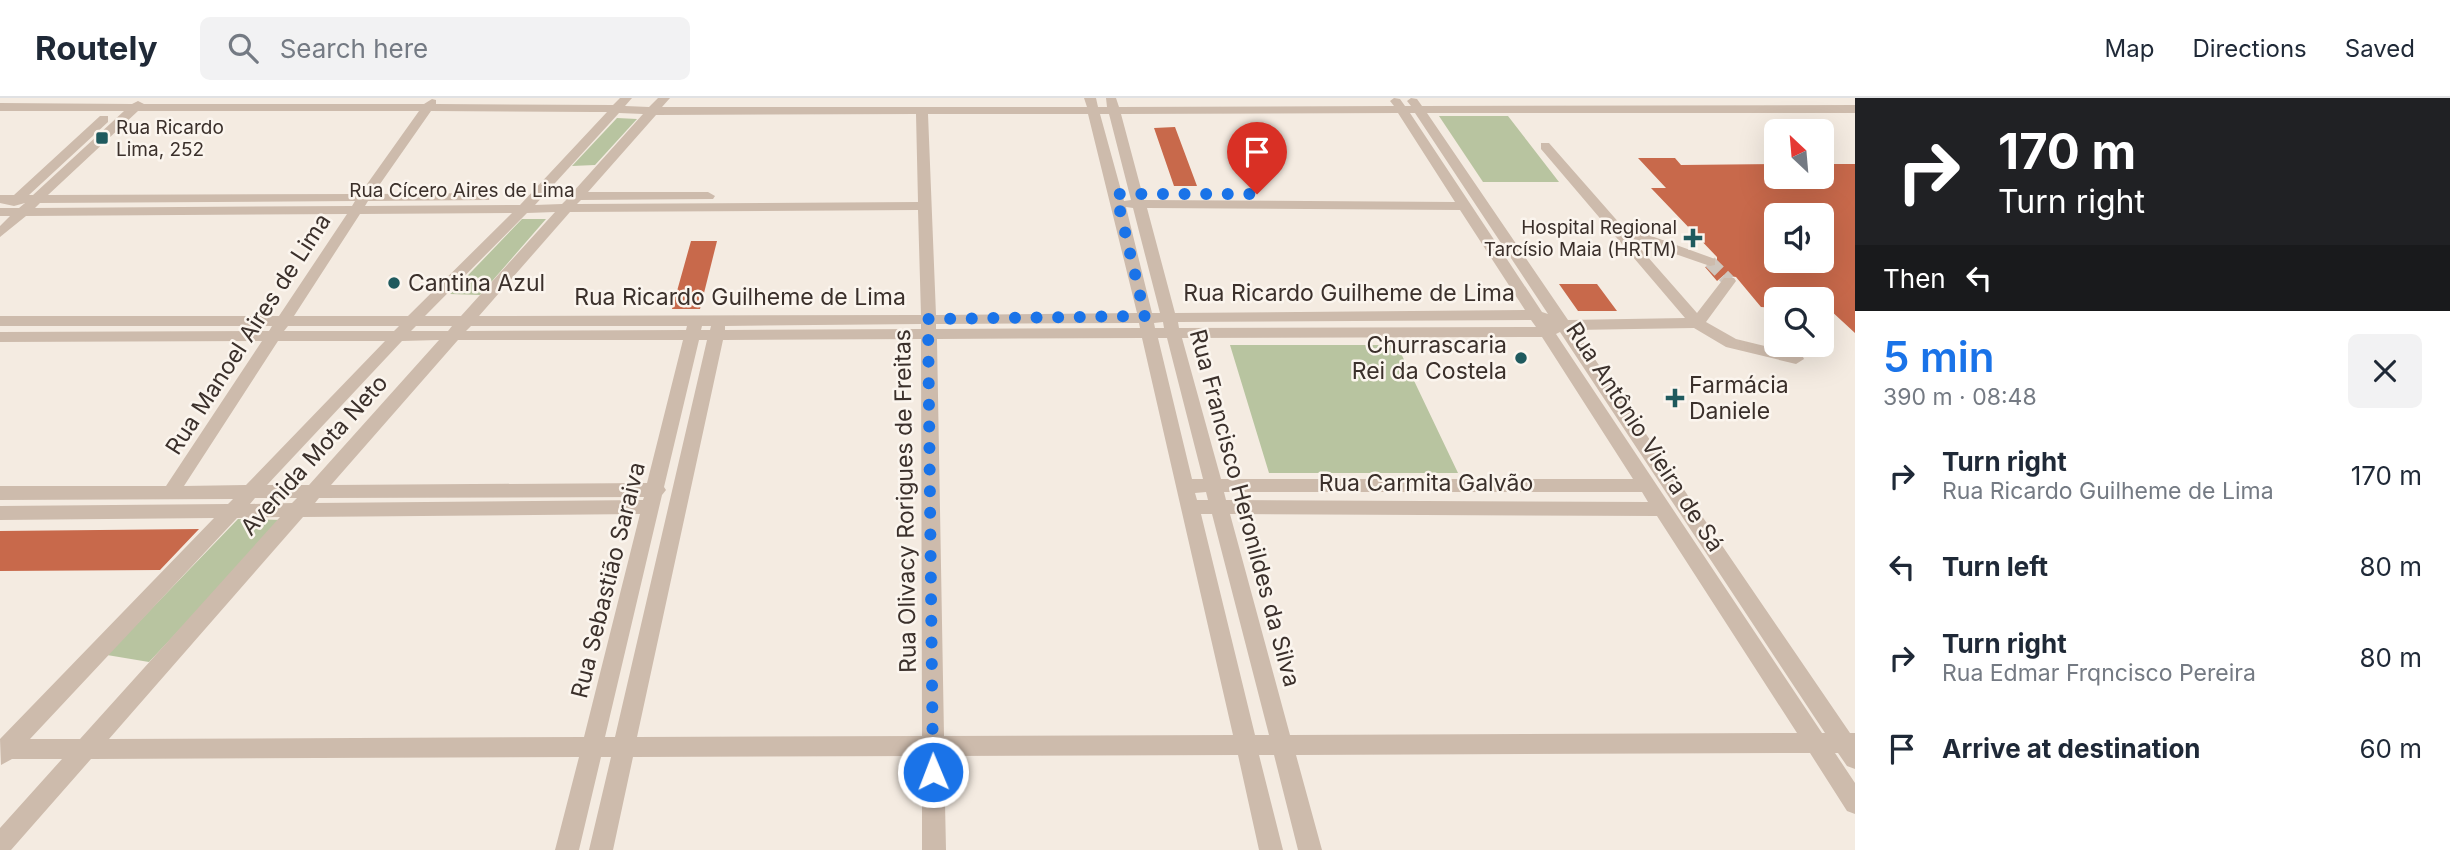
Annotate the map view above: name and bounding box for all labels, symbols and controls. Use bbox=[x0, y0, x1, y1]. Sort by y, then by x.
search box bbox=[200, 17, 690, 80]
text: Routely bbox=[35, 28, 158, 68]
icon: search bbox=[224, 29, 262, 67]
text: Search here bbox=[280, 33, 428, 64]
text: Map bbox=[2105, 34, 2154, 63]
text: Directions bbox=[2192, 34, 2307, 63]
text: Saved bbox=[2345, 34, 2415, 63]
place label: Rua Ricardo Lima, 252 bbox=[116, 116, 224, 161]
north arrow bbox=[1764, 119, 1834, 189]
map controls bbox=[1764, 119, 1834, 357]
pin bbox=[1227, 122, 1287, 194]
text: 170 m bbox=[1998, 122, 2136, 181]
icon: right bbox=[1883, 126, 1974, 217]
marker: Rua Ricardo Lima, 252 bbox=[94, 130, 110, 146]
icon: arrive bbox=[1238, 133, 1276, 171]
street label: Rua Cícero Aires de Lima bbox=[349, 179, 575, 202]
text: Turn right bbox=[1998, 182, 2145, 221]
button: sound bbox=[1764, 203, 1834, 273]
street label: Rua Manoel Aires de Lima bbox=[160, 208, 336, 460]
place label: Hospital Regional Tarcísio Maia (HRTM) bbox=[1484, 216, 1677, 261]
marker: Hospital Regional Tarcísio Maia (HRTM) bbox=[1683, 228, 1703, 248]
icon: left bbox=[1960, 259, 1998, 297]
text: Then bbox=[1883, 263, 1946, 294]
place label: Cantina Azul bbox=[408, 269, 545, 297]
marker: Cantina Azul bbox=[386, 275, 402, 291]
street label: Rua Ricardo Guilheme de Lima bbox=[1183, 279, 1515, 307]
street label: Rua Ricardo Guilheme de Lima bbox=[574, 283, 906, 311]
button: search bbox=[1764, 287, 1834, 357]
street label: Rua Antônio Vieira de Sá bbox=[1560, 317, 1730, 557]
street label: Rua Francisco Heronildes da Silva bbox=[1184, 326, 1306, 690]
street label: Rua Olivacy Rorigues de Freitas bbox=[888, 329, 922, 673]
place label: Churrascaria Rei da Costela bbox=[1352, 331, 1507, 385]
text: 5 min bbox=[1883, 331, 1995, 382]
button: close bbox=[2348, 334, 2422, 408]
marker: Churrascaria Rei da Costela bbox=[1513, 350, 1529, 366]
street label: Avenida Mota Neto bbox=[235, 369, 393, 541]
place label: Farmácia Daniele bbox=[1689, 371, 1789, 425]
text: 390 m · 08:48 bbox=[1883, 383, 2037, 411]
marker: Farmácia Daniele bbox=[1667, 390, 1683, 406]
text: Turn right bbox=[1942, 446, 2067, 477]
icon: right bbox=[1883, 457, 1921, 495]
street label: Rua Sebastião Saraiva bbox=[565, 459, 651, 701]
text: 170 m bbox=[2351, 460, 2422, 491]
street label: Rua Carmita Galvão bbox=[1319, 469, 1533, 497]
text: Rua Ricardo Guilheme de Lima bbox=[1942, 477, 2274, 505]
icon: left bbox=[1883, 548, 1921, 586]
text: Turn left bbox=[1942, 551, 2048, 582]
text: 80 m bbox=[2359, 551, 2422, 582]
text: Turn right bbox=[1942, 628, 2067, 659]
icon: right bbox=[1883, 639, 1921, 677]
text: 80 m bbox=[2359, 642, 2422, 673]
text: Rua Edmar Frqncisco Pereira bbox=[1942, 659, 2256, 687]
icon: arrive bbox=[1883, 730, 1921, 768]
text: Arrive at destination bbox=[1942, 733, 2201, 764]
text: 60 m bbox=[2359, 733, 2422, 764]
position arrow bbox=[896, 735, 970, 809]

